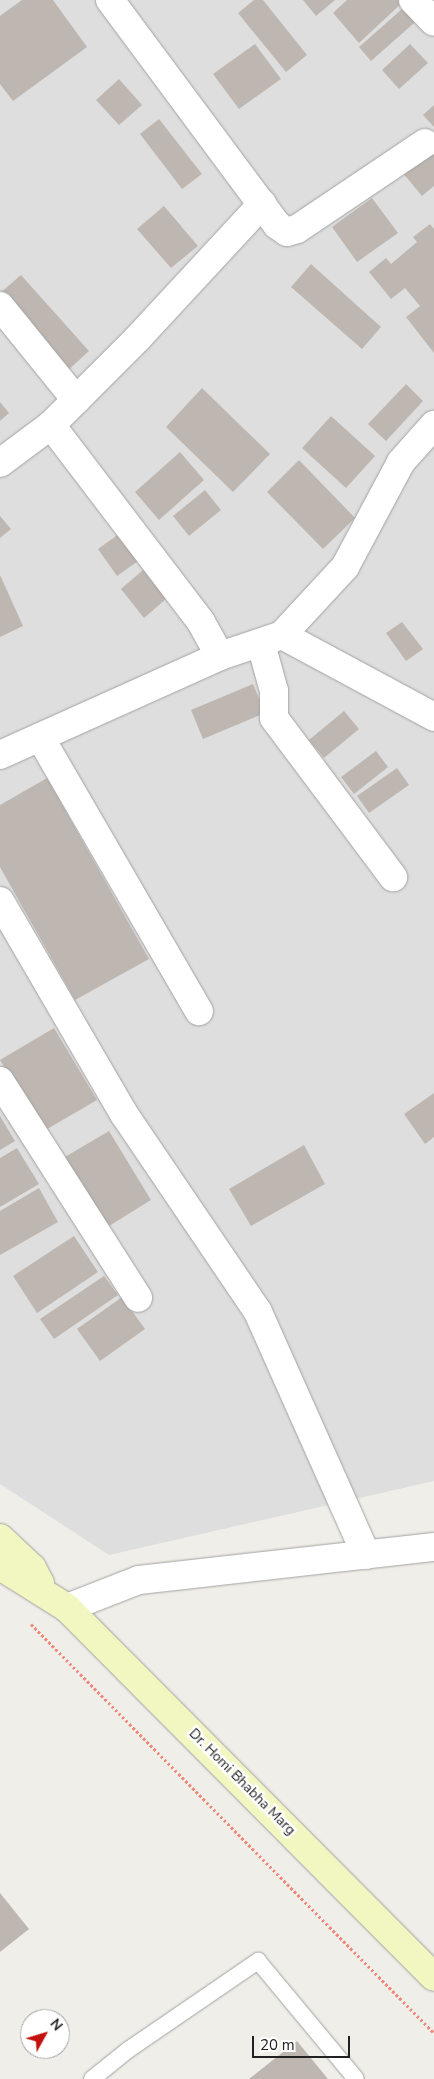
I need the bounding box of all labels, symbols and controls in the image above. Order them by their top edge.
street label: Dr. Homi Bhabha Marg [185,1725,299,1839]
north arrow [20,2009,70,2059]
text: N [46,2015,67,2035]
scale bar [254,2026,352,2058]
text: 20 m [260,2035,295,2055]

